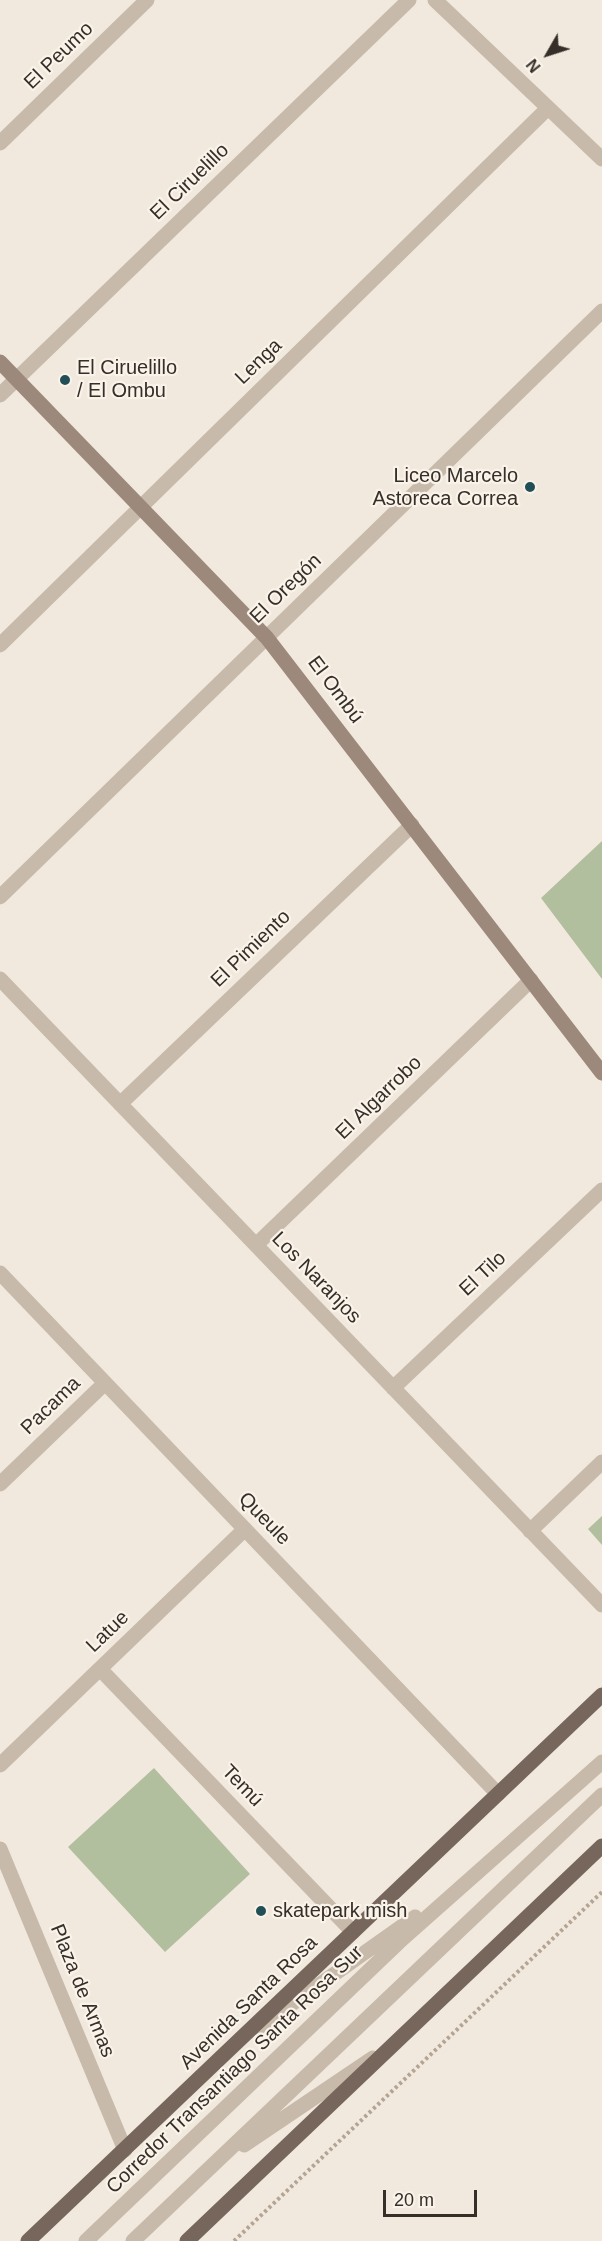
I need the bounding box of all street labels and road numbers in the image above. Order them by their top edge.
street label: El Peumo [19,17,99,95]
street label: El Ciruelillo [146,139,234,225]
street label: Lenga [231,334,287,390]
street label: El Oregón [245,549,327,629]
street label: El Ombú [302,652,368,728]
street label: El Pimiento [206,905,296,993]
street label: El Algarrobo [331,1051,427,1145]
street label: Los Naranjos [266,1227,366,1329]
street label: El Tilo [455,1247,511,1301]
street label: Pacama [16,1372,86,1440]
street label: Queule [233,1487,295,1551]
street label: Latue [82,1606,134,1658]
street label: Temú [216,1760,268,1812]
street label: Plaza de Armas [44,1921,120,2061]
street label: Avenida Santa Rosa [175,1931,323,2075]
street label: Corredor Transantiago Santa Rosa Sur [102,1941,368,2199]

